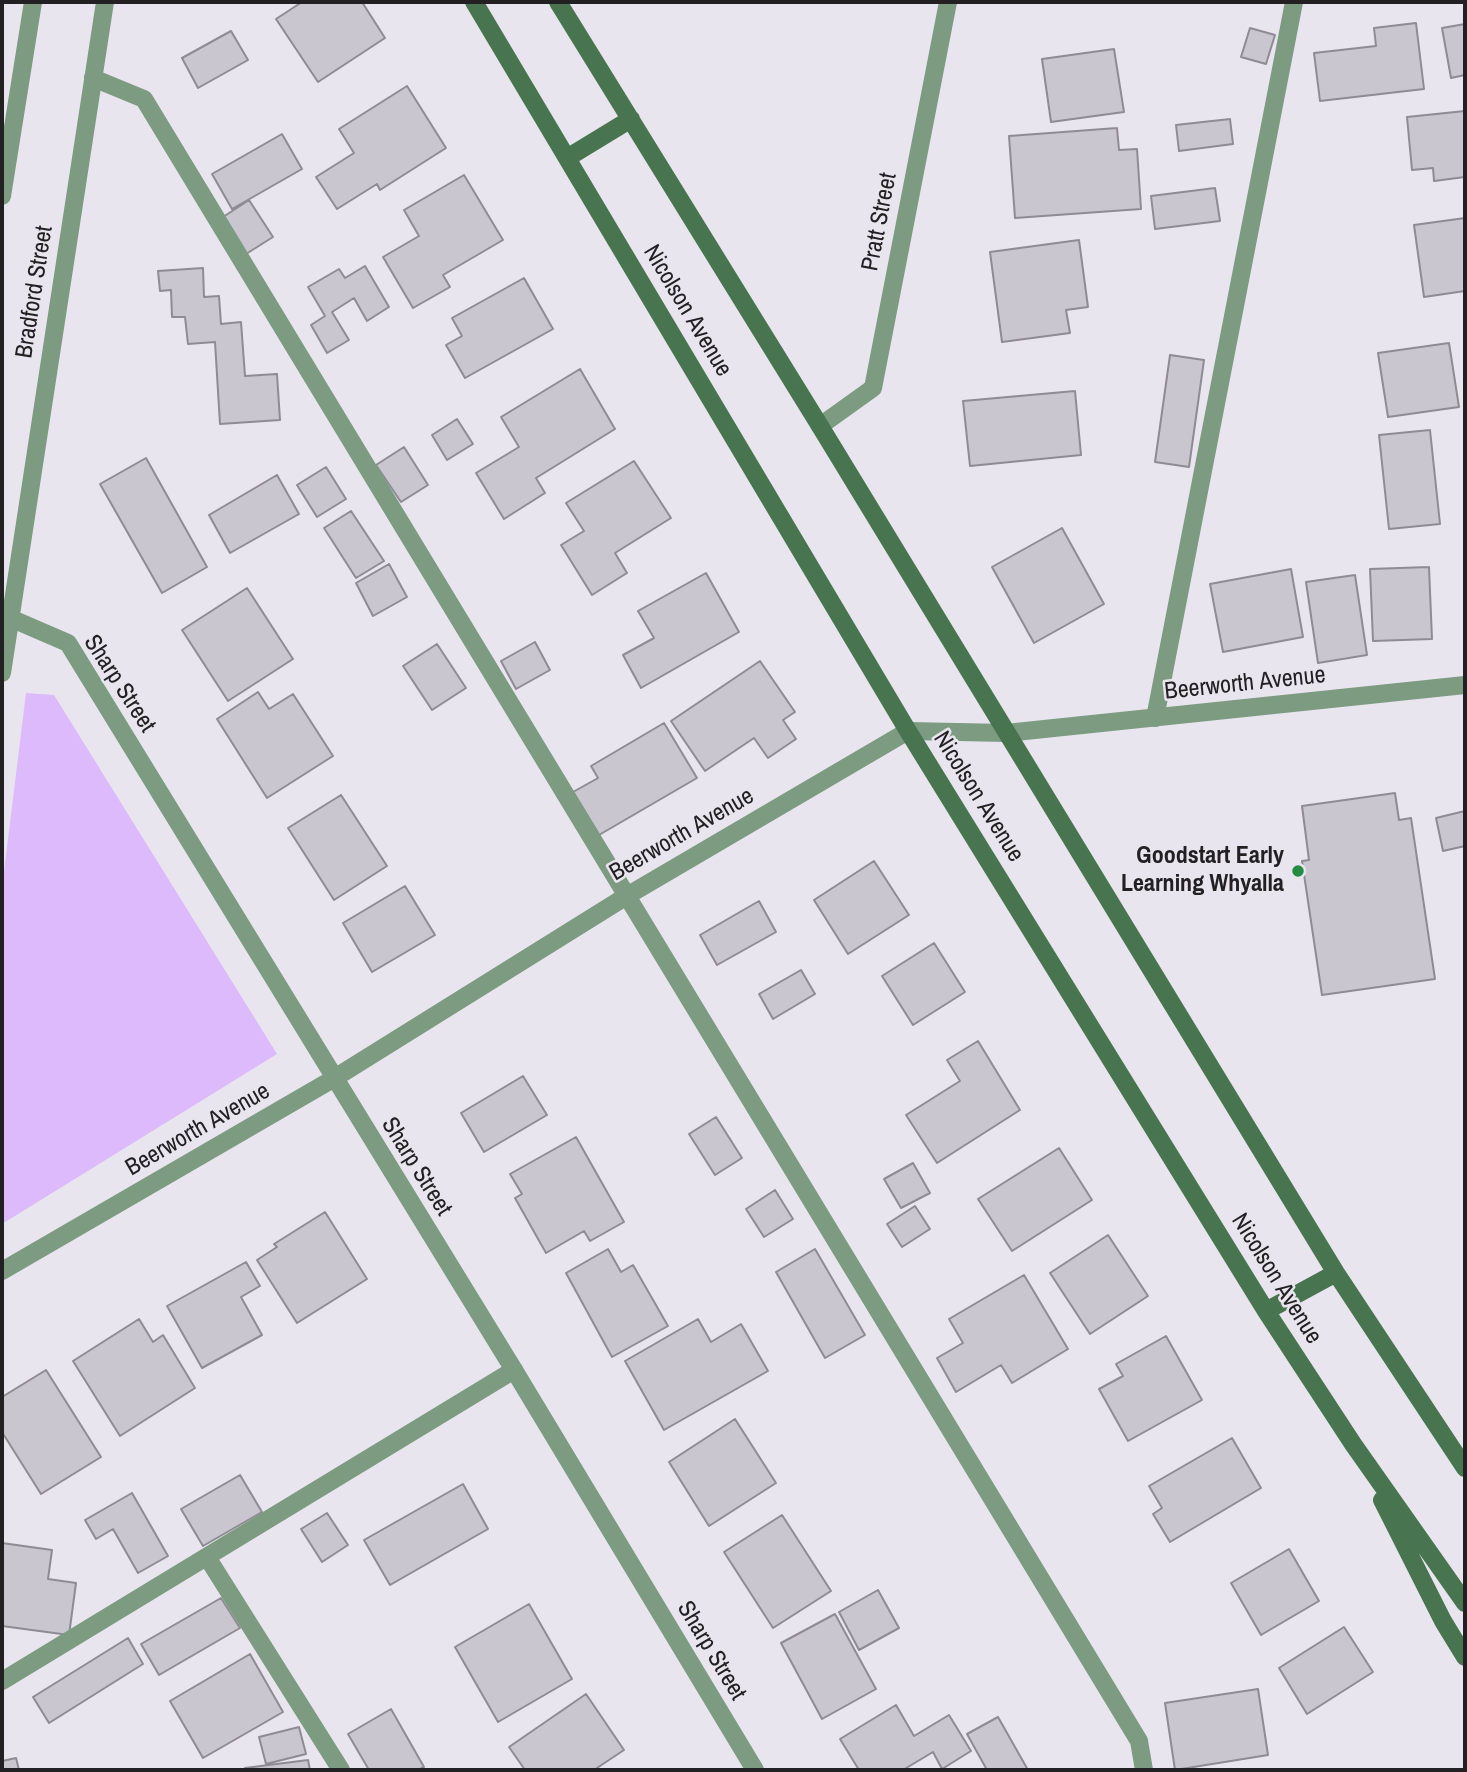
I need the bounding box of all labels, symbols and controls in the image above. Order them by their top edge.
street label: Pratt Street [856,170,904,274]
street label: Bradford Street [10,224,60,360]
street label: Nicolson Avenue [636,240,738,382]
street label: Sharp Street [77,630,161,738]
street label: Beerworth Avenue [1163,661,1327,707]
street label: Nicolson Avenue [926,726,1030,868]
street label: Beerworth Avenue [605,782,759,888]
place label: Goodstart Early Learning Whyalla [1121,843,1284,899]
marker: Goodstart Early Learning Whyalla [1290,863,1306,879]
street label: Beerworth Avenue [121,1077,275,1183]
street label: Sharp Street [375,1113,457,1221]
street label: Nicolson Avenue [1224,1208,1328,1350]
street label: Sharp Street [670,1596,752,1706]

